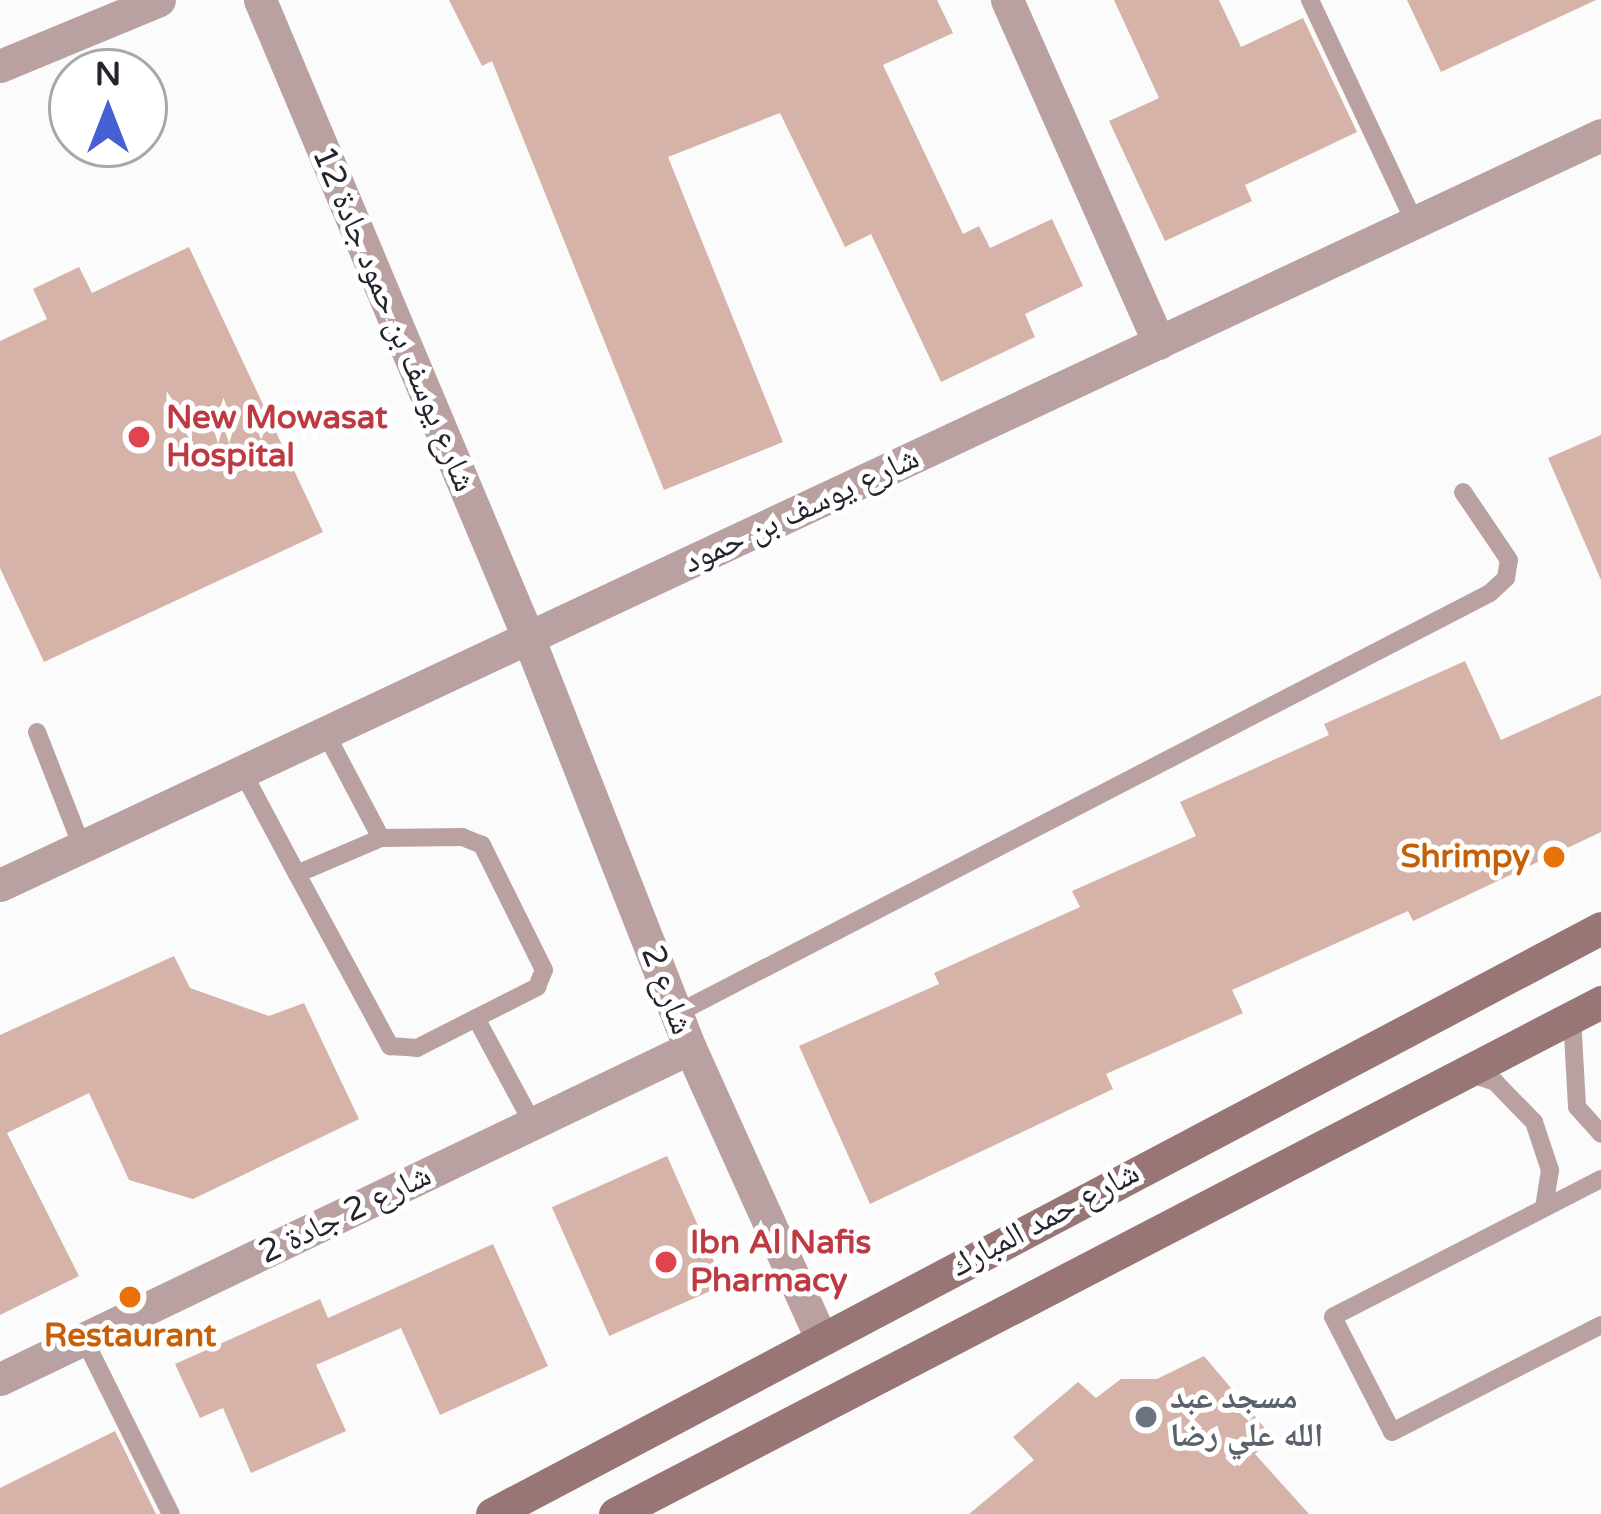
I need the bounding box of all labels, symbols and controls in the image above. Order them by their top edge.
north arrow [48,48,168,168]
text: N [95,55,121,94]
street label: شارع يوسف بن حمود جادة 12 [303,140,485,498]
place label: New Mowasat Hospital [166,398,388,476]
marker: New Mowasat Hospital [123,421,155,453]
street label: شارع يوسف بن حمود [677,438,925,582]
place label: Shrimpy [1400,837,1530,877]
marker: Shrimpy [1541,844,1567,870]
street label: شارع 2 [632,940,702,1040]
street label: شارع حمد المبارك [944,1153,1146,1285]
street label: شارع 2 جادة 2 [253,1155,437,1273]
place label: Ibn Al Nafis Pharmacy [690,1223,871,1301]
marker: Ibn Al Nafis Pharmacy [653,1249,679,1275]
marker: Restaurant [117,1284,143,1310]
place label: Restaurant [44,1316,216,1356]
place label: مسجد عبد الله علي رضا [1170,1378,1323,1456]
marker: مسجد عبد الله علي رضا [1133,1404,1159,1430]

